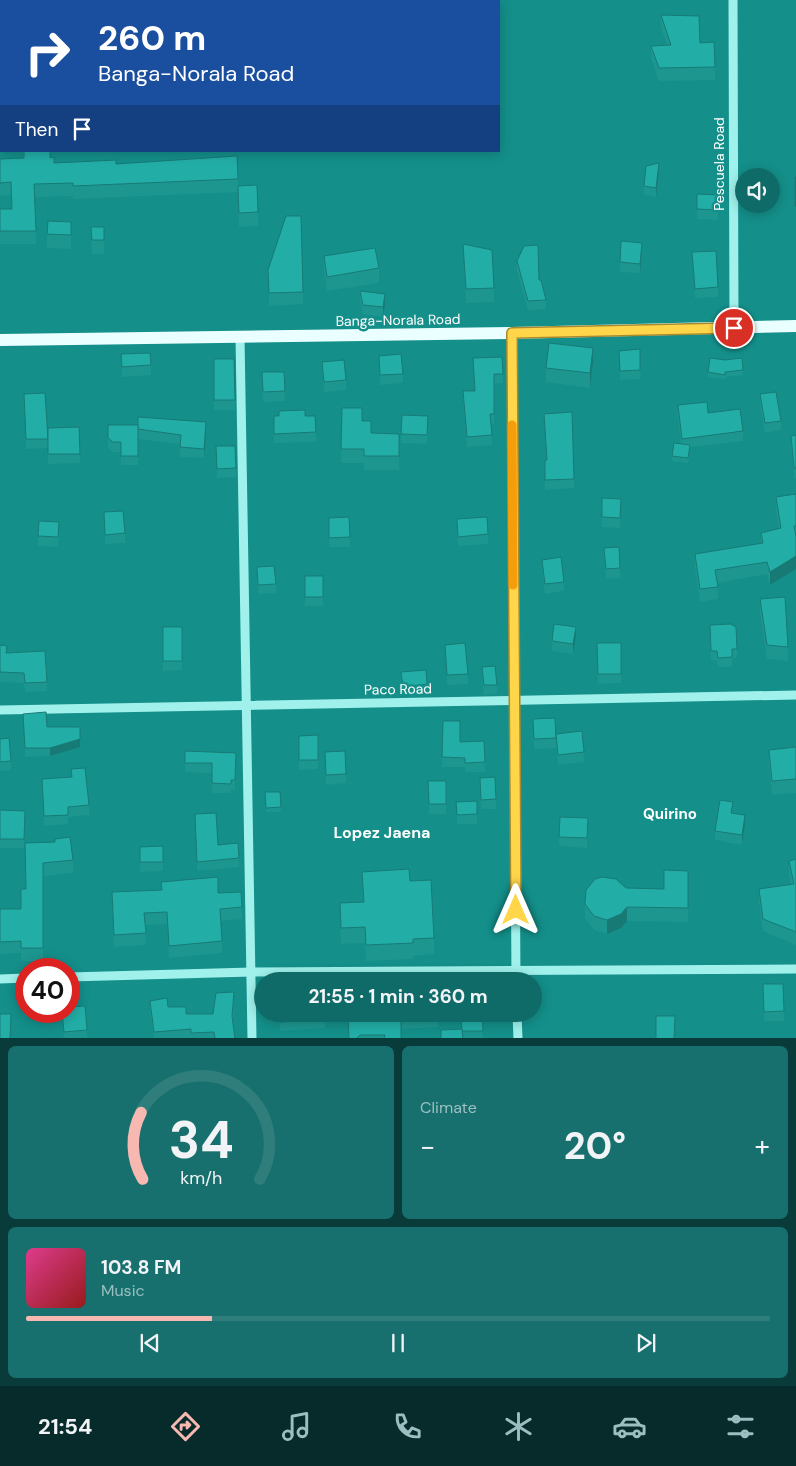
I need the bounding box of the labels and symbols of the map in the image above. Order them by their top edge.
street label: Pescuela Road [710,117,728,211]
pin [713,307,755,349]
street label: Banga-Norala Road [335,310,461,330]
street label: Paco Road [364,679,432,699]
district label: Quirino [643,804,697,824]
district label: Lopez Jaena [334,822,430,843]
position arrow [489,883,541,935]
speed limit sign: 40 [15,958,80,1023]

